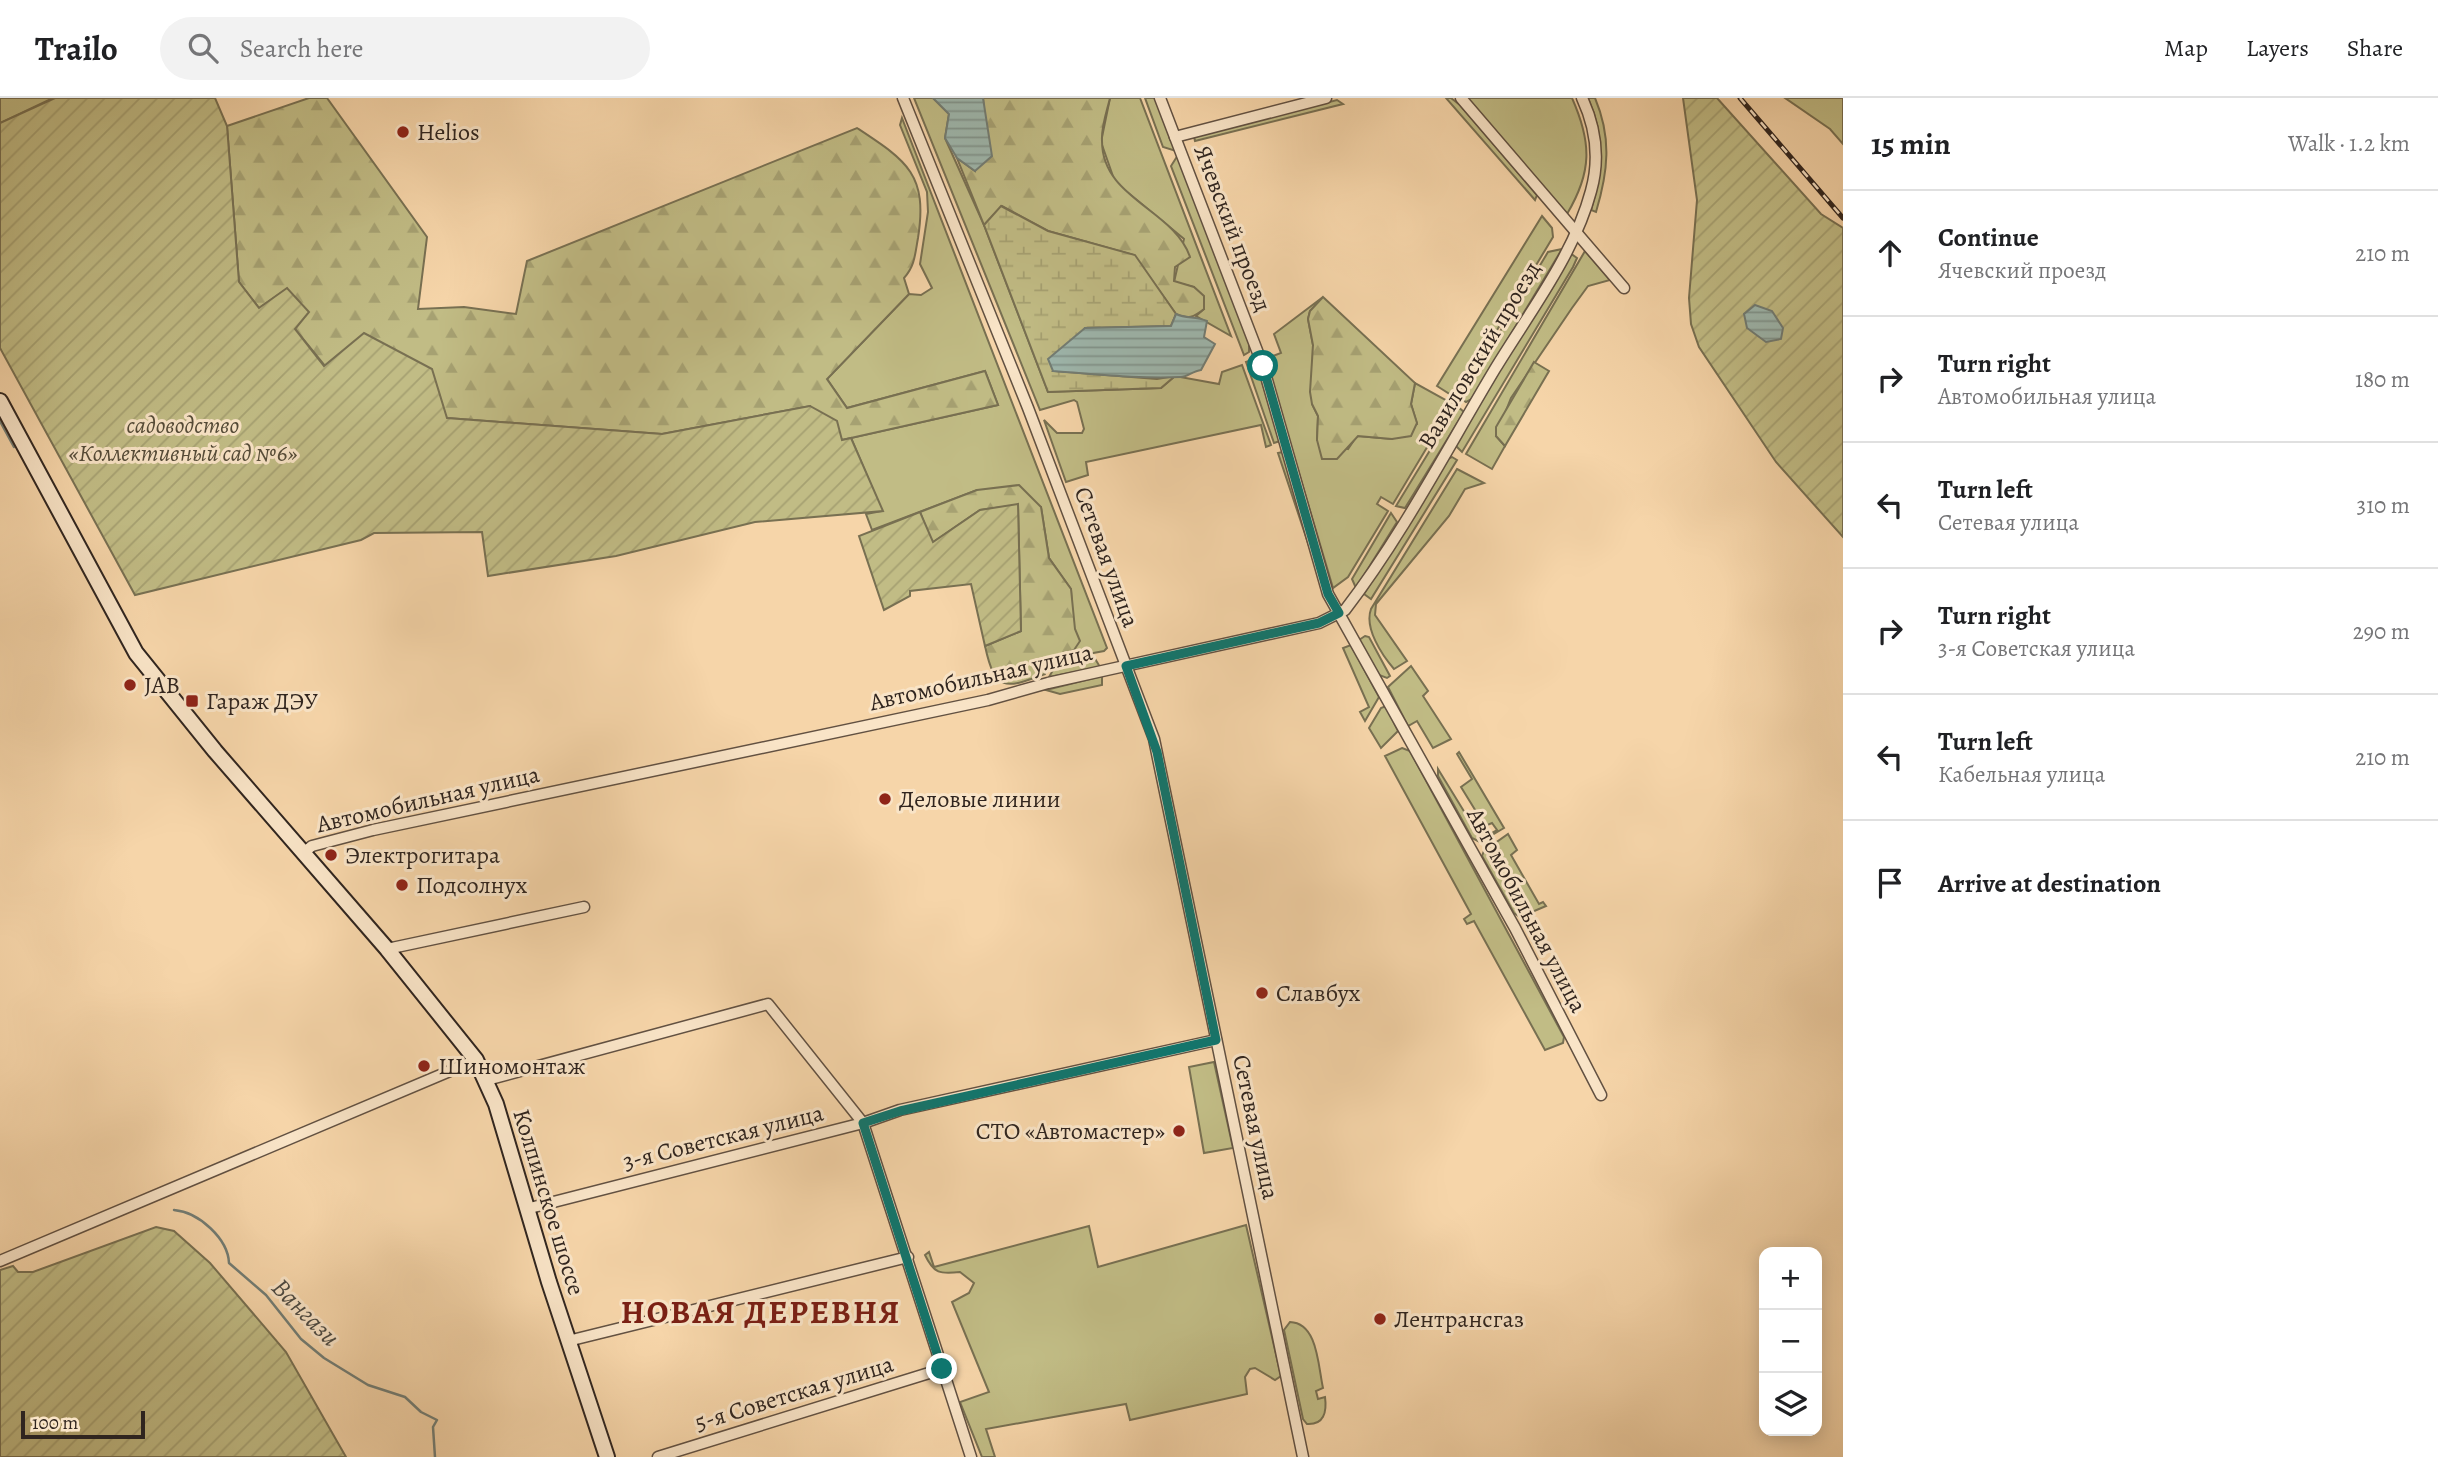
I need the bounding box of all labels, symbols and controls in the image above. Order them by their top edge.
search box [160,17,650,80]
text: Trailo [35,26,118,71]
icon: search [184,29,222,67]
text: Search here [240,31,364,66]
text: Map [2164,32,2208,64]
text: Layers [2246,32,2309,64]
text: Share [2347,32,2403,64]
place label: Helios [417,116,480,148]
marker: Helios [395,124,411,140]
text: 15 min [1871,124,1951,164]
text: Walk · 1.2 km [2288,128,2410,159]
street label: Ячевский проезд [1187,140,1279,316]
text: Continue [1938,220,2039,255]
icon: ahead [1871,234,1909,272]
text: 210 m [2355,238,2410,269]
street label: Вавиловский проезд [1410,255,1548,455]
text: Ячевский проезд [1938,255,2106,286]
text: Turn right [1938,346,2051,381]
route start [1247,350,1278,381]
icon: right [1871,360,1909,398]
text: 180 m [2355,364,2410,395]
text: Автомобильная улица [1938,381,2156,412]
park label: садоводство «Коллективный сад №6» [69,409,297,469]
text: Turn left [1938,472,2033,507]
street label: Сетевая улица [1067,482,1147,632]
icon: left [1871,486,1909,524]
text: 310 m [2357,490,2410,521]
text: Сетевая улица [1938,507,2079,538]
text: Turn right [1938,598,2051,633]
icon: right [1871,612,1909,650]
text: 290 m [2353,616,2410,647]
text: 3-я Советская улица [1938,633,2135,664]
street label: Автомобильная улица [866,636,1096,718]
place label: JAB [144,669,180,701]
marker: JAB [122,677,138,693]
place label: Гараж ДЭУ [206,685,318,717]
marker: Гараж ДЭУ [184,693,200,709]
text: Turn left [1938,724,2033,759]
icon: left [1871,738,1909,776]
text: 210 m [2355,742,2410,773]
street label: Автомобильная улица [313,758,543,840]
text: Кабельная улица [1938,759,2105,790]
place label: Деловые линии [899,783,1061,815]
marker: Деловые линии [877,791,893,807]
street label: Автомобильная улица [1459,801,1595,1018]
place label: Электрогитара [345,839,500,871]
marker: Электрогитара [323,847,339,863]
icon: arrive [1871,864,1909,902]
text: Arrive at destination [1938,866,2161,901]
place label: Подсолнух [416,869,527,901]
marker: Подсолнух [394,877,410,893]
place label: Славбух [1276,977,1361,1009]
marker: Славбух [1254,985,1270,1001]
place label: Шиномонтаж [438,1050,585,1082]
street label: Сетевая улица [1225,1052,1287,1202]
marker: Шиномонтаж [416,1058,432,1074]
street label: 3-я Советская улица [619,1097,827,1177]
street label: Колпинское шоссе [505,1105,593,1299]
place label: СТО «Автомастер» [976,1115,1165,1147]
marker: СТО «Автомастер» [1171,1123,1187,1139]
map controls [1759,1247,1822,1436]
button: + [1759,1247,1822,1310]
water label: Вангази [264,1270,348,1354]
district label: НОВАЯ ДЕРЕВНЯ [621,1290,901,1334]
place label: Лентрансгаз [1394,1303,1524,1335]
button: − [1759,1310,1822,1373]
marker: Лентрансгаз [1372,1311,1388,1327]
street label: 5-я Советская улица [691,1348,897,1438]
route end [926,1353,957,1384]
button: layers [1759,1373,1822,1436]
scale bar [21,1408,145,1440]
text: 100 m [32,1410,78,1436]

